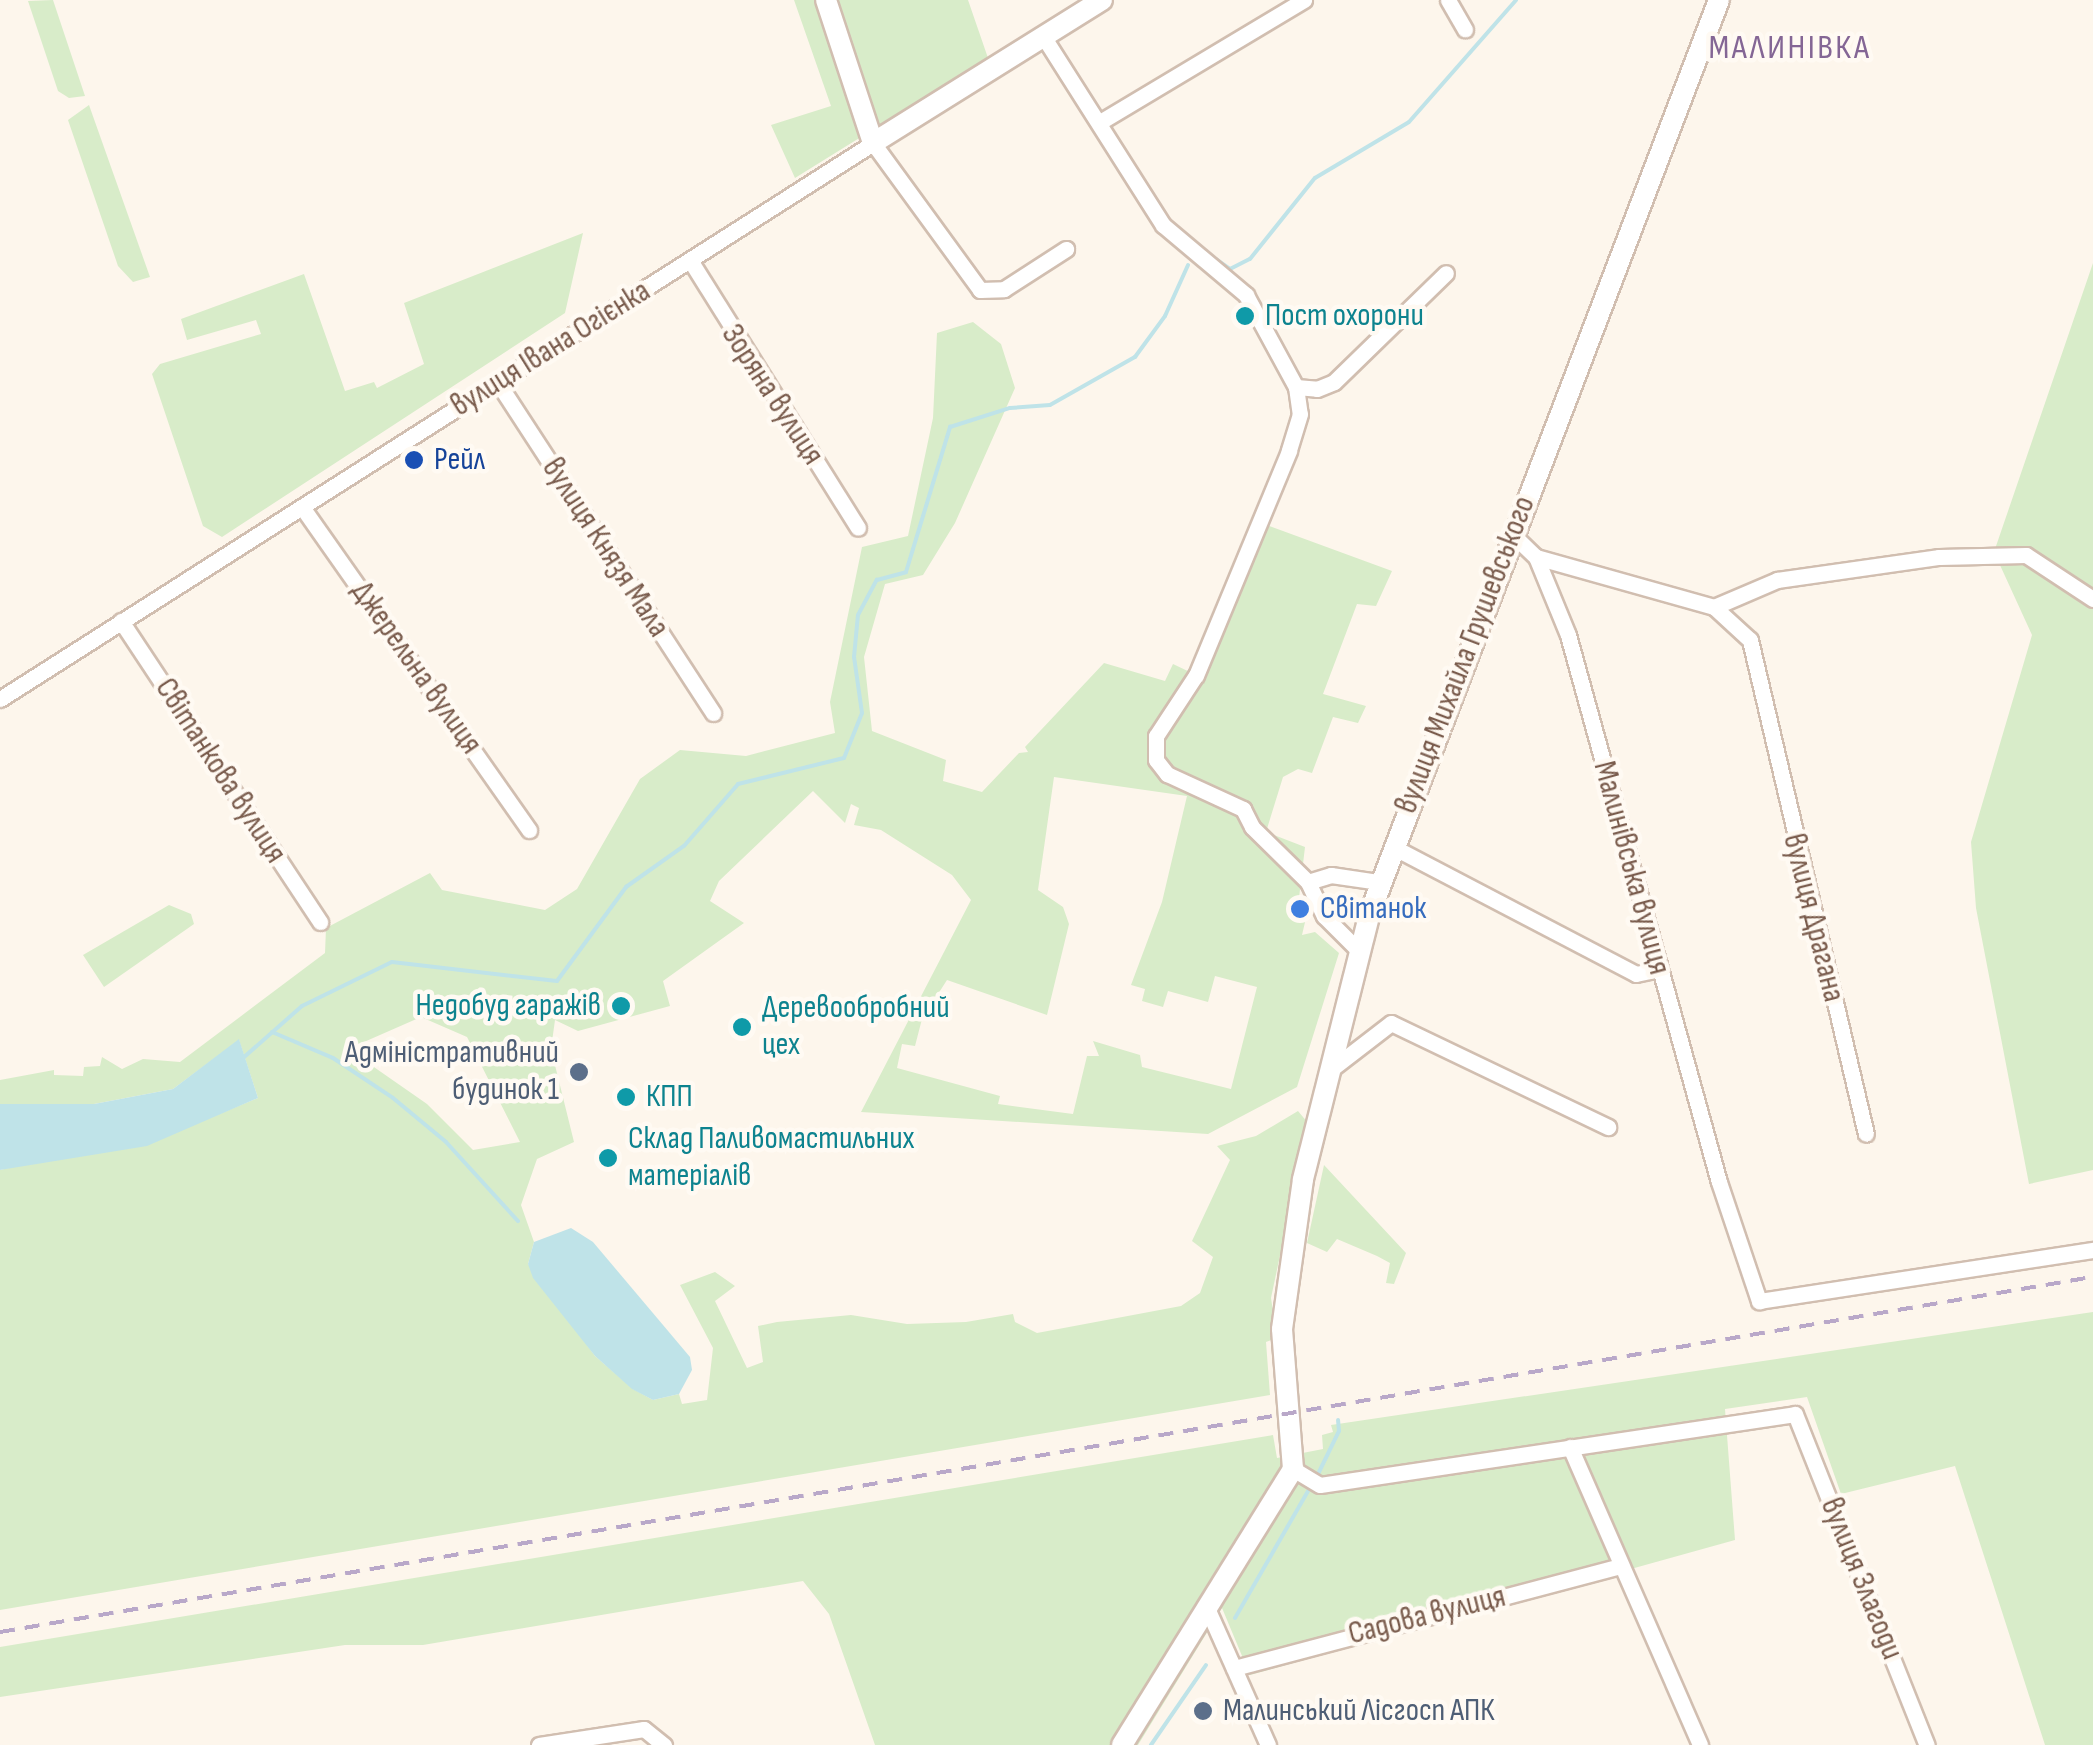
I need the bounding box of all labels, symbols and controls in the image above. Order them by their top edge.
district label: МАЛИНІВКА [1709,27,1871,69]
street label: вулиця Івана Огієнка [444,272,658,426]
place label: Пост охорони [1265,297,1424,335]
marker: Пост охорони [1234,305,1256,327]
street label: Зоряна вулиця [712,317,832,473]
place label: Рейл [434,441,485,479]
marker: Рейл [403,449,425,471]
street label: вулиця Князя Мала [533,451,677,645]
street label: вулиця Михайла Грушевського [1388,491,1544,819]
street label: Джерельна вулиця [342,574,490,762]
street label: Світанкова вулиця [146,671,294,871]
street label: Малинівська вулиця [1584,757,1678,979]
street label: вулиця Драгана [1774,830,1852,1006]
place label: Світанок [1320,890,1426,928]
marker: Світанок [1289,898,1311,920]
place label: Недобуд гаражів [416,987,601,1025]
place label: Деревообробний цех [762,990,950,1065]
marker: Недобуд гаражів [610,995,632,1017]
marker: Деревообробний цех [731,1016,753,1038]
place label: Адміністративний будинок 1 [345,1035,559,1110]
marker: Адміністративний будинок 1 [568,1061,590,1083]
place label: КПП [646,1078,693,1116]
marker: КПП [615,1086,637,1108]
place label: Склад Паливомастильних матеріалів [628,1121,915,1196]
marker: Склад Паливомастильних матеріалів [597,1147,619,1169]
street label: вулиця Злагоди [1811,1493,1911,1665]
street label: Садова вулиця [1344,1578,1510,1654]
place label: Малинський Лісгосп АПК [1223,1692,1495,1730]
marker: Малинський Лісгосп АПК [1192,1700,1214,1722]

